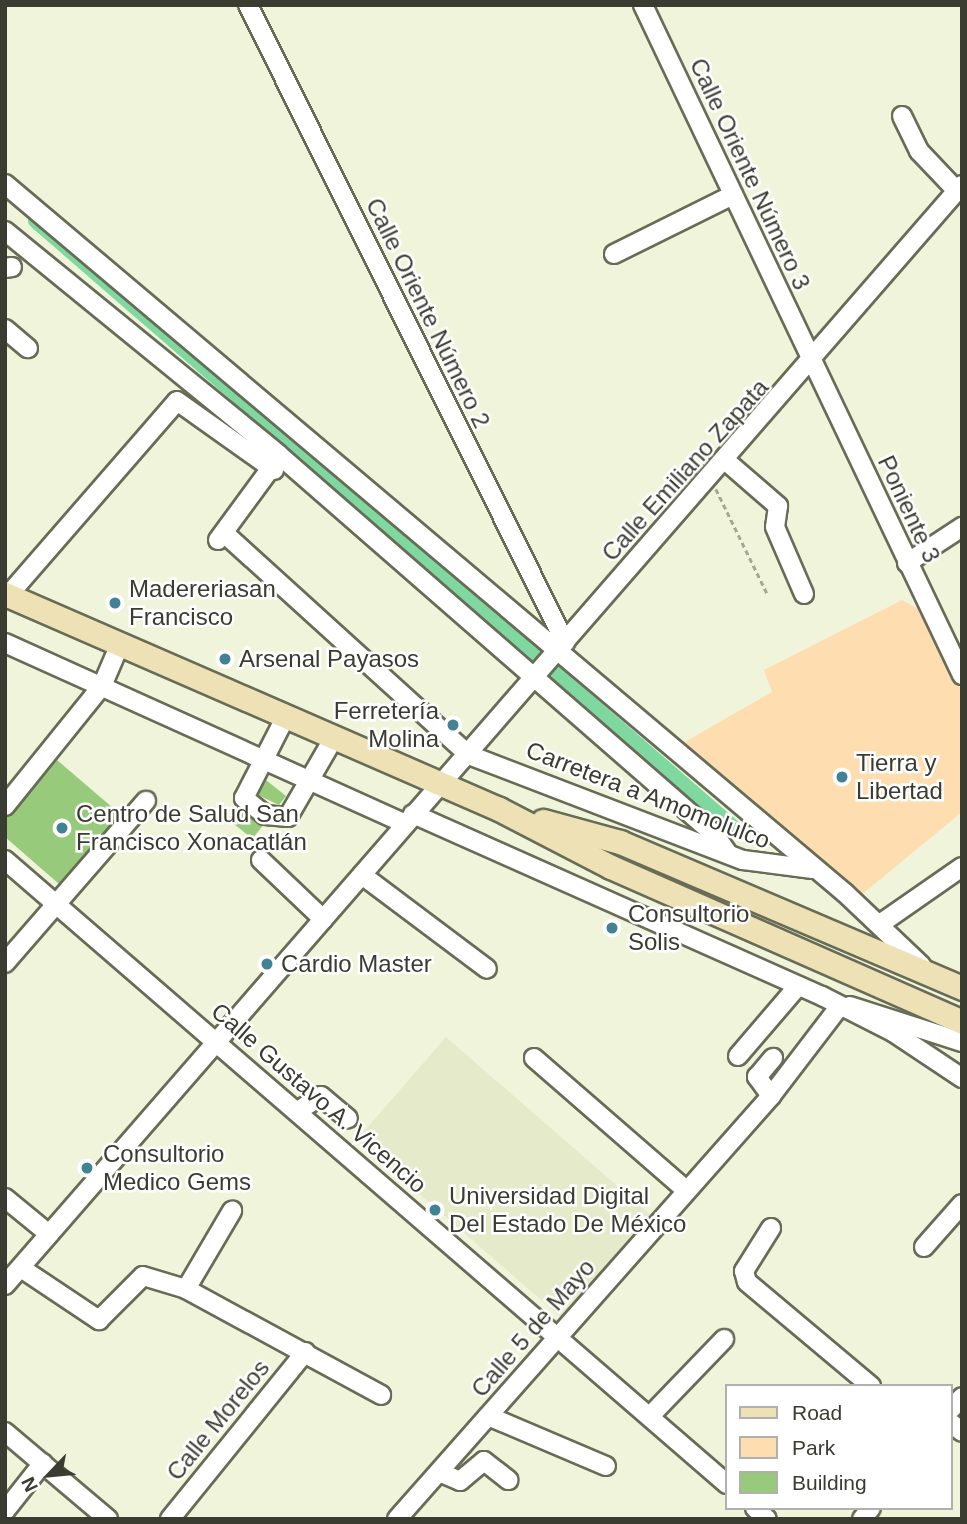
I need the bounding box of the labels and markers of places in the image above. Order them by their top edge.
place label: Madereriasan Francisco [129,575,276,631]
marker: Madereriasan Francisco [107,595,123,611]
place label: Arsenal Payasos [239,645,419,673]
marker: Arsenal Payasos [217,651,233,667]
place label: Ferretería Molina [334,697,439,753]
marker: Ferretería Molina [445,717,461,733]
place label: Tierra y Libertad [856,749,943,805]
marker: Tierra y Libertad [834,769,850,785]
place label: Centro de Salud San Francisco Xonacatlán [76,800,307,856]
marker: Centro de Salud San Francisco Xonacatlán [54,820,70,836]
place label: Consultorio Solis [628,900,749,956]
marker: Consultorio Solis [602,918,622,938]
place label: Cardio Master [281,950,432,978]
marker: Cardio Master [259,956,275,972]
place label: Consultorio Medico Gems [103,1140,251,1196]
marker: Consultorio Medico Gems [77,1158,97,1178]
place label: Universidad Digital Del Estado De México [449,1182,686,1238]
marker: Universidad Digital Del Estado De México [427,1202,443,1218]

